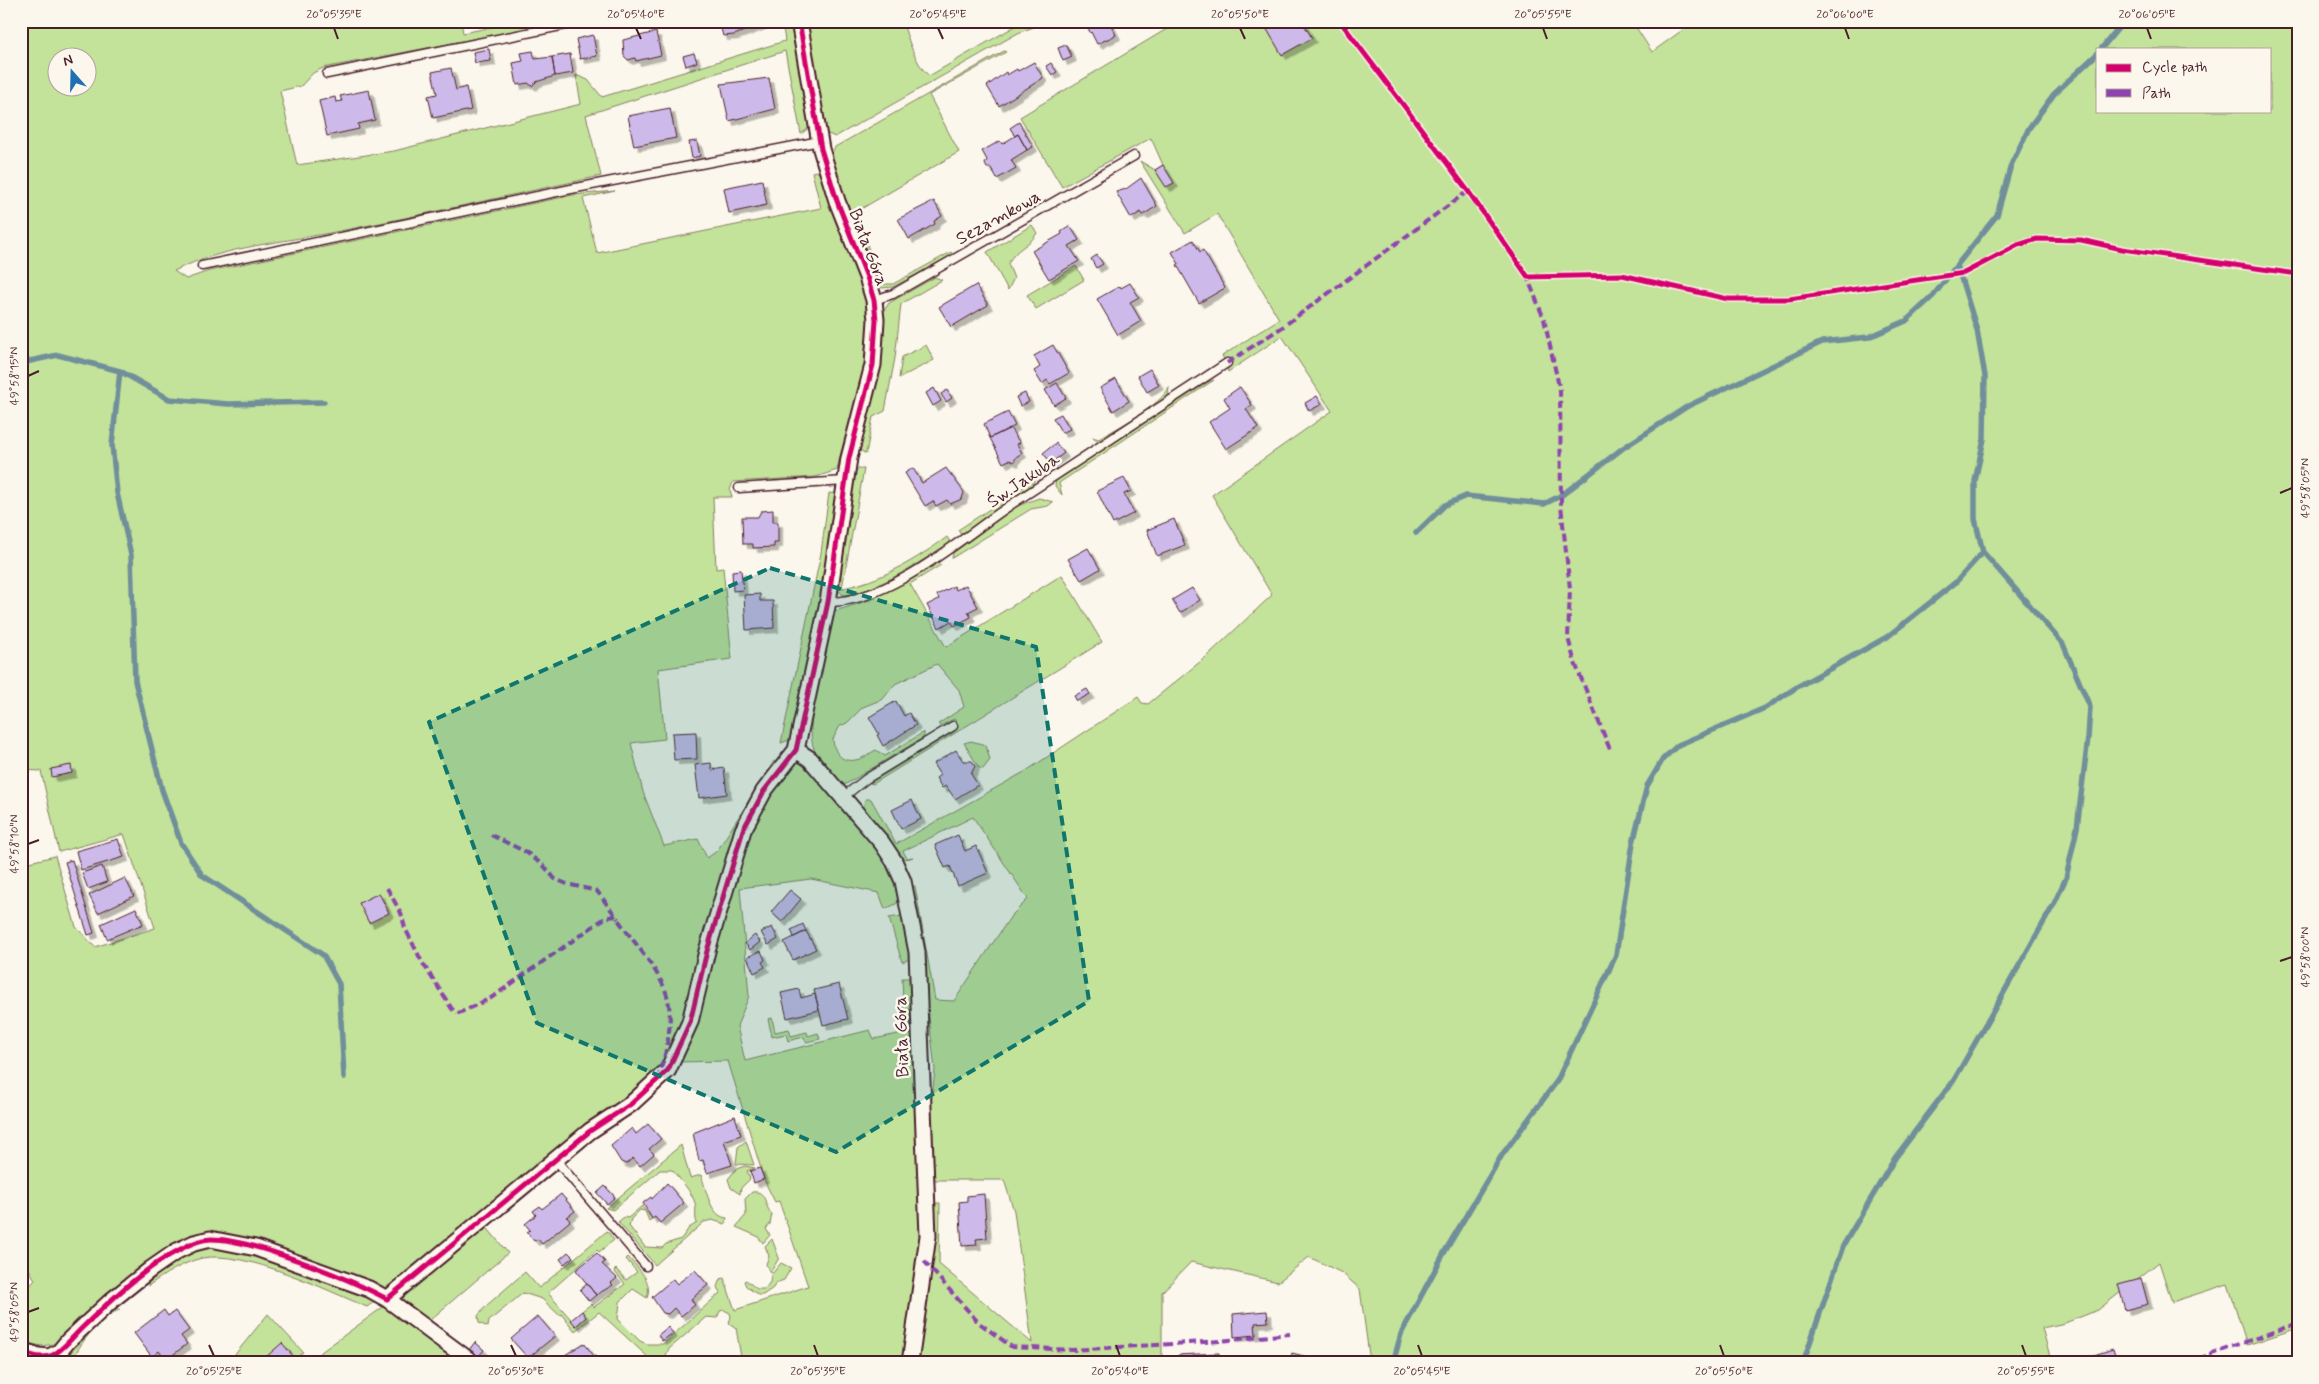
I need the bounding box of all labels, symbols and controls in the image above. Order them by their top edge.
text: 20°05'35"E [306,7,362,23]
text: 20°05'40"E [607,7,665,23]
text: 20°05'45"E [909,7,967,23]
text: 20°05'50"E [1211,7,1269,23]
text: 20°05'55"E [1514,7,1572,23]
text: 20°06'00"E [1816,7,1874,23]
text: 20°06'05"E [2118,7,2176,23]
north arrow [48,48,98,98]
legend [2096,48,2272,112]
text: N [60,51,75,71]
text: Cycle path [2142,58,2207,78]
text: Path [2142,84,2171,104]
street label: Sezamkowa [952,185,1045,251]
street label: Biała Góra [842,205,894,289]
text: 49°58'15"N [7,347,23,405]
street label: Św.Jakuba [982,448,1065,514]
text: 49°58'05"N [2298,458,2314,518]
text: 49°58'10"N [7,814,23,874]
text: 49°58'00"N [2298,927,2314,987]
street label: Biała Góra [889,996,915,1078]
text: 49°58'05"N [7,1282,23,1342]
text: 20°05'25"E [186,1364,242,1380]
text: 20°05'30"E [488,1364,544,1380]
text: 20°05'35"E [790,1364,846,1380]
text: 20°05'40"E [1091,1364,1149,1380]
text: 20°05'45"E [1393,1364,1451,1380]
text: 20°05'50"E [1695,1364,1753,1380]
text: 20°05'55"E [1997,1364,2055,1380]

